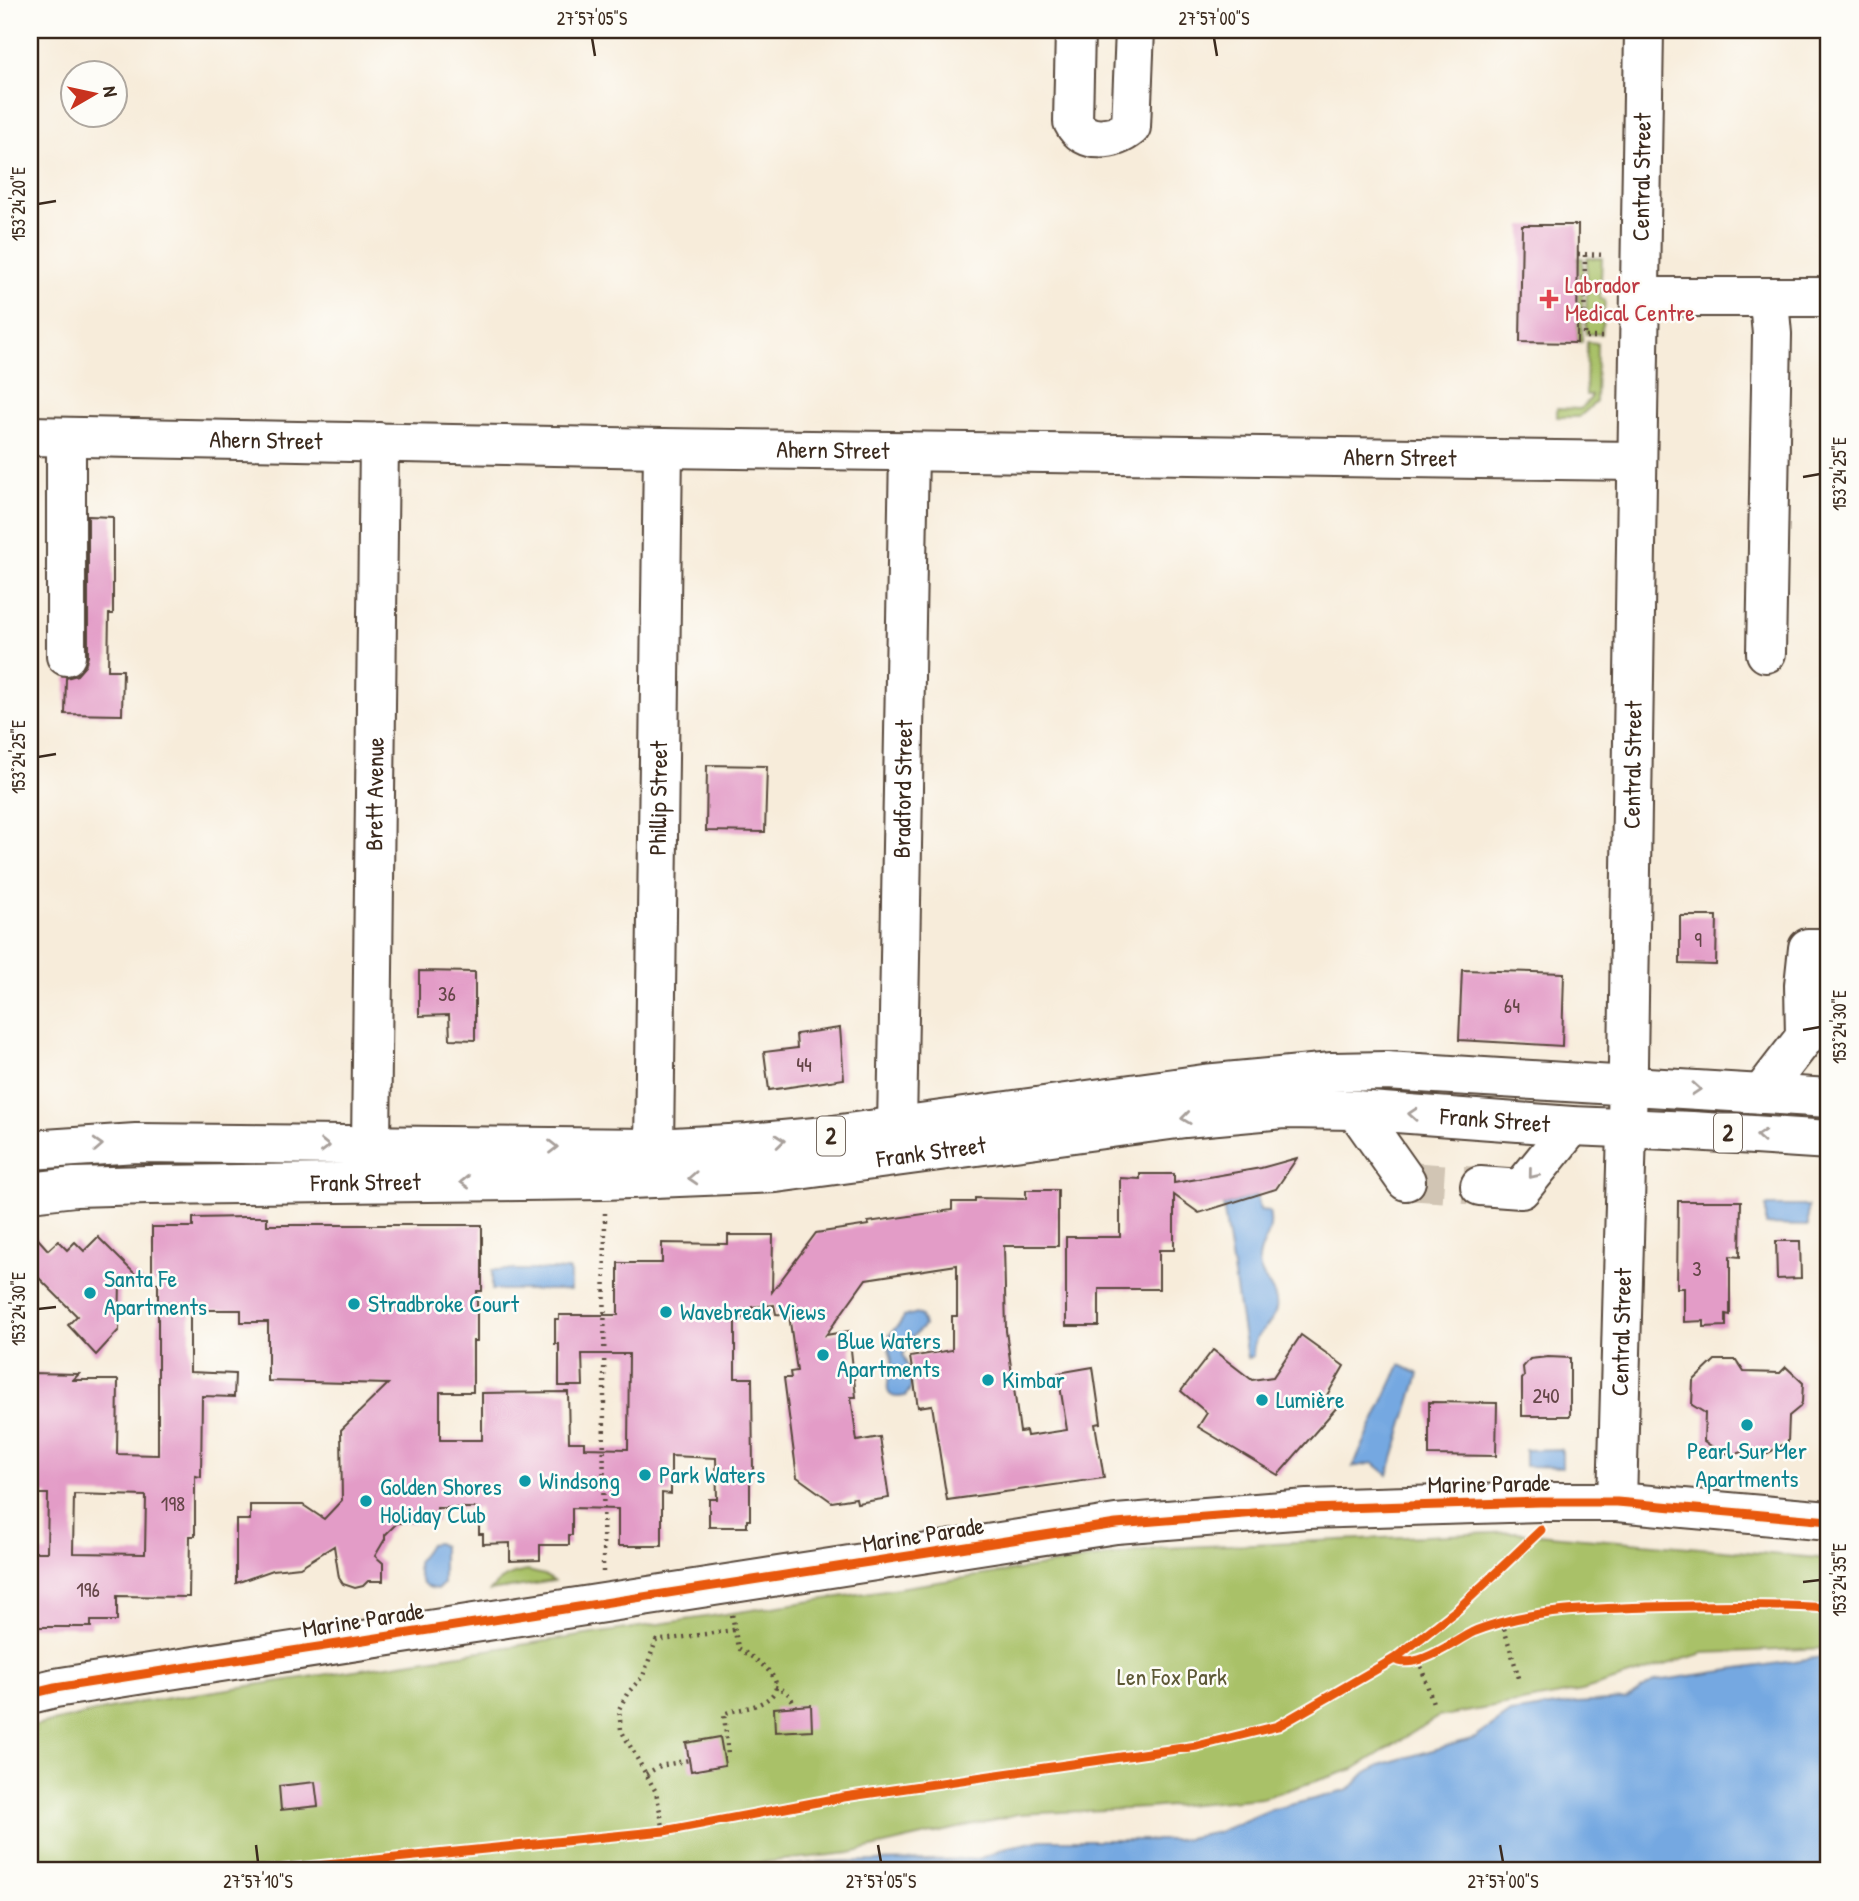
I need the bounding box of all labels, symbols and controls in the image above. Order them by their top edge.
text: 27°57'05"S [557,6,627,31]
text: 27°57'00"S [1179,6,1249,31]
north arrow [60,60,130,130]
text: N [97,84,124,98]
street label: Central Street [1624,112,1658,242]
text: 153°24'20"E [6,167,31,241]
place label: Labrador Medical Centre [1565,268,1695,328]
marker: Labrador Medical Centre [1539,289,1559,309]
street label: Ahern Street [209,422,323,457]
street label: Ahern Street [776,433,890,466]
text: 153°24'25"E [1827,437,1852,511]
street label: Ahern Street [1343,440,1457,474]
street label: Central Street [1615,700,1649,829]
street label: Bradford Street [885,719,919,859]
text: 153°24'25"E [6,720,31,794]
street label: Brett Avenue [357,736,391,851]
street label: Phillip Street [641,740,674,855]
house number: 9 [1694,925,1702,954]
house number: 36 [438,979,456,1008]
text: 153°24'30"E [1827,990,1852,1064]
house number: 64 [1504,991,1520,1020]
house number: 44 [796,1050,812,1079]
one-way arrow [1691,1082,1702,1097]
street label: Frank Street [1438,1099,1552,1139]
one-way arrow [1407,1107,1418,1122]
one-way arrow [1180,1111,1192,1126]
road number: 2 [1714,1114,1742,1152]
road number: 2 [817,1116,845,1156]
street label: Frank Street [873,1128,988,1174]
one-way arrow [1755,1128,1766,1143]
one-way arrow [774,1133,786,1148]
one-way arrow [93,1137,104,1152]
one-way arrow [321,1138,331,1154]
one-way arrow [548,1139,559,1155]
street label: Frank Street [310,1165,422,1198]
one-way arrow [1529,1166,1542,1178]
one-way arrow [687,1170,698,1185]
one-way arrow [459,1175,470,1190]
house number: 3 [1692,1254,1702,1283]
place label: Santa Fe Apartments [104,1262,207,1322]
street label: Central Street [1603,1267,1638,1397]
text: 153°24'30"E [6,1272,31,1346]
marker: Santa Fe Apartments [82,1285,98,1301]
place label: Stradbroke Court [368,1287,520,1319]
place label: Wavebreak Views [680,1295,826,1327]
marker: Stradbroke Court [346,1296,362,1312]
marker: Wavebreak Views [658,1304,674,1320]
place label: Blue Waters Apartments [837,1324,941,1384]
marker: Blue Waters Apartments [815,1347,831,1363]
place label: Kimbar [1002,1363,1065,1395]
marker: Kimbar [980,1372,996,1388]
house number: 240 [1532,1381,1560,1410]
place label: Lumière [1276,1383,1345,1415]
marker: Lumière [1254,1392,1270,1408]
marker: Pearl Sur Mer Apartments [1739,1417,1755,1433]
place label: Pearl Sur Mer Apartments [1687,1434,1807,1494]
place label: Park Waters [659,1458,765,1490]
place label: Windsong [539,1464,620,1496]
street label: Marine Parade [1427,1466,1551,1500]
marker: Park Waters [637,1467,653,1483]
place label: Golden Shores Holiday Club [380,1470,502,1530]
marker: Windsong [517,1473,533,1489]
house number: 198 [161,1489,185,1518]
marker: Golden Shores Holiday Club [358,1493,374,1509]
street label: Marine Parade [860,1509,986,1559]
text: 153°24'35"E [1827,1543,1852,1617]
house number: 196 [76,1575,100,1604]
street label: Marine Parade [300,1594,426,1644]
park label: Len Fox Park [1117,1660,1227,1692]
text: 27°57'10"S [223,1869,293,1894]
text: 27°57'05"S [846,1869,916,1894]
text: 27°57'00"S [1468,1869,1538,1894]

